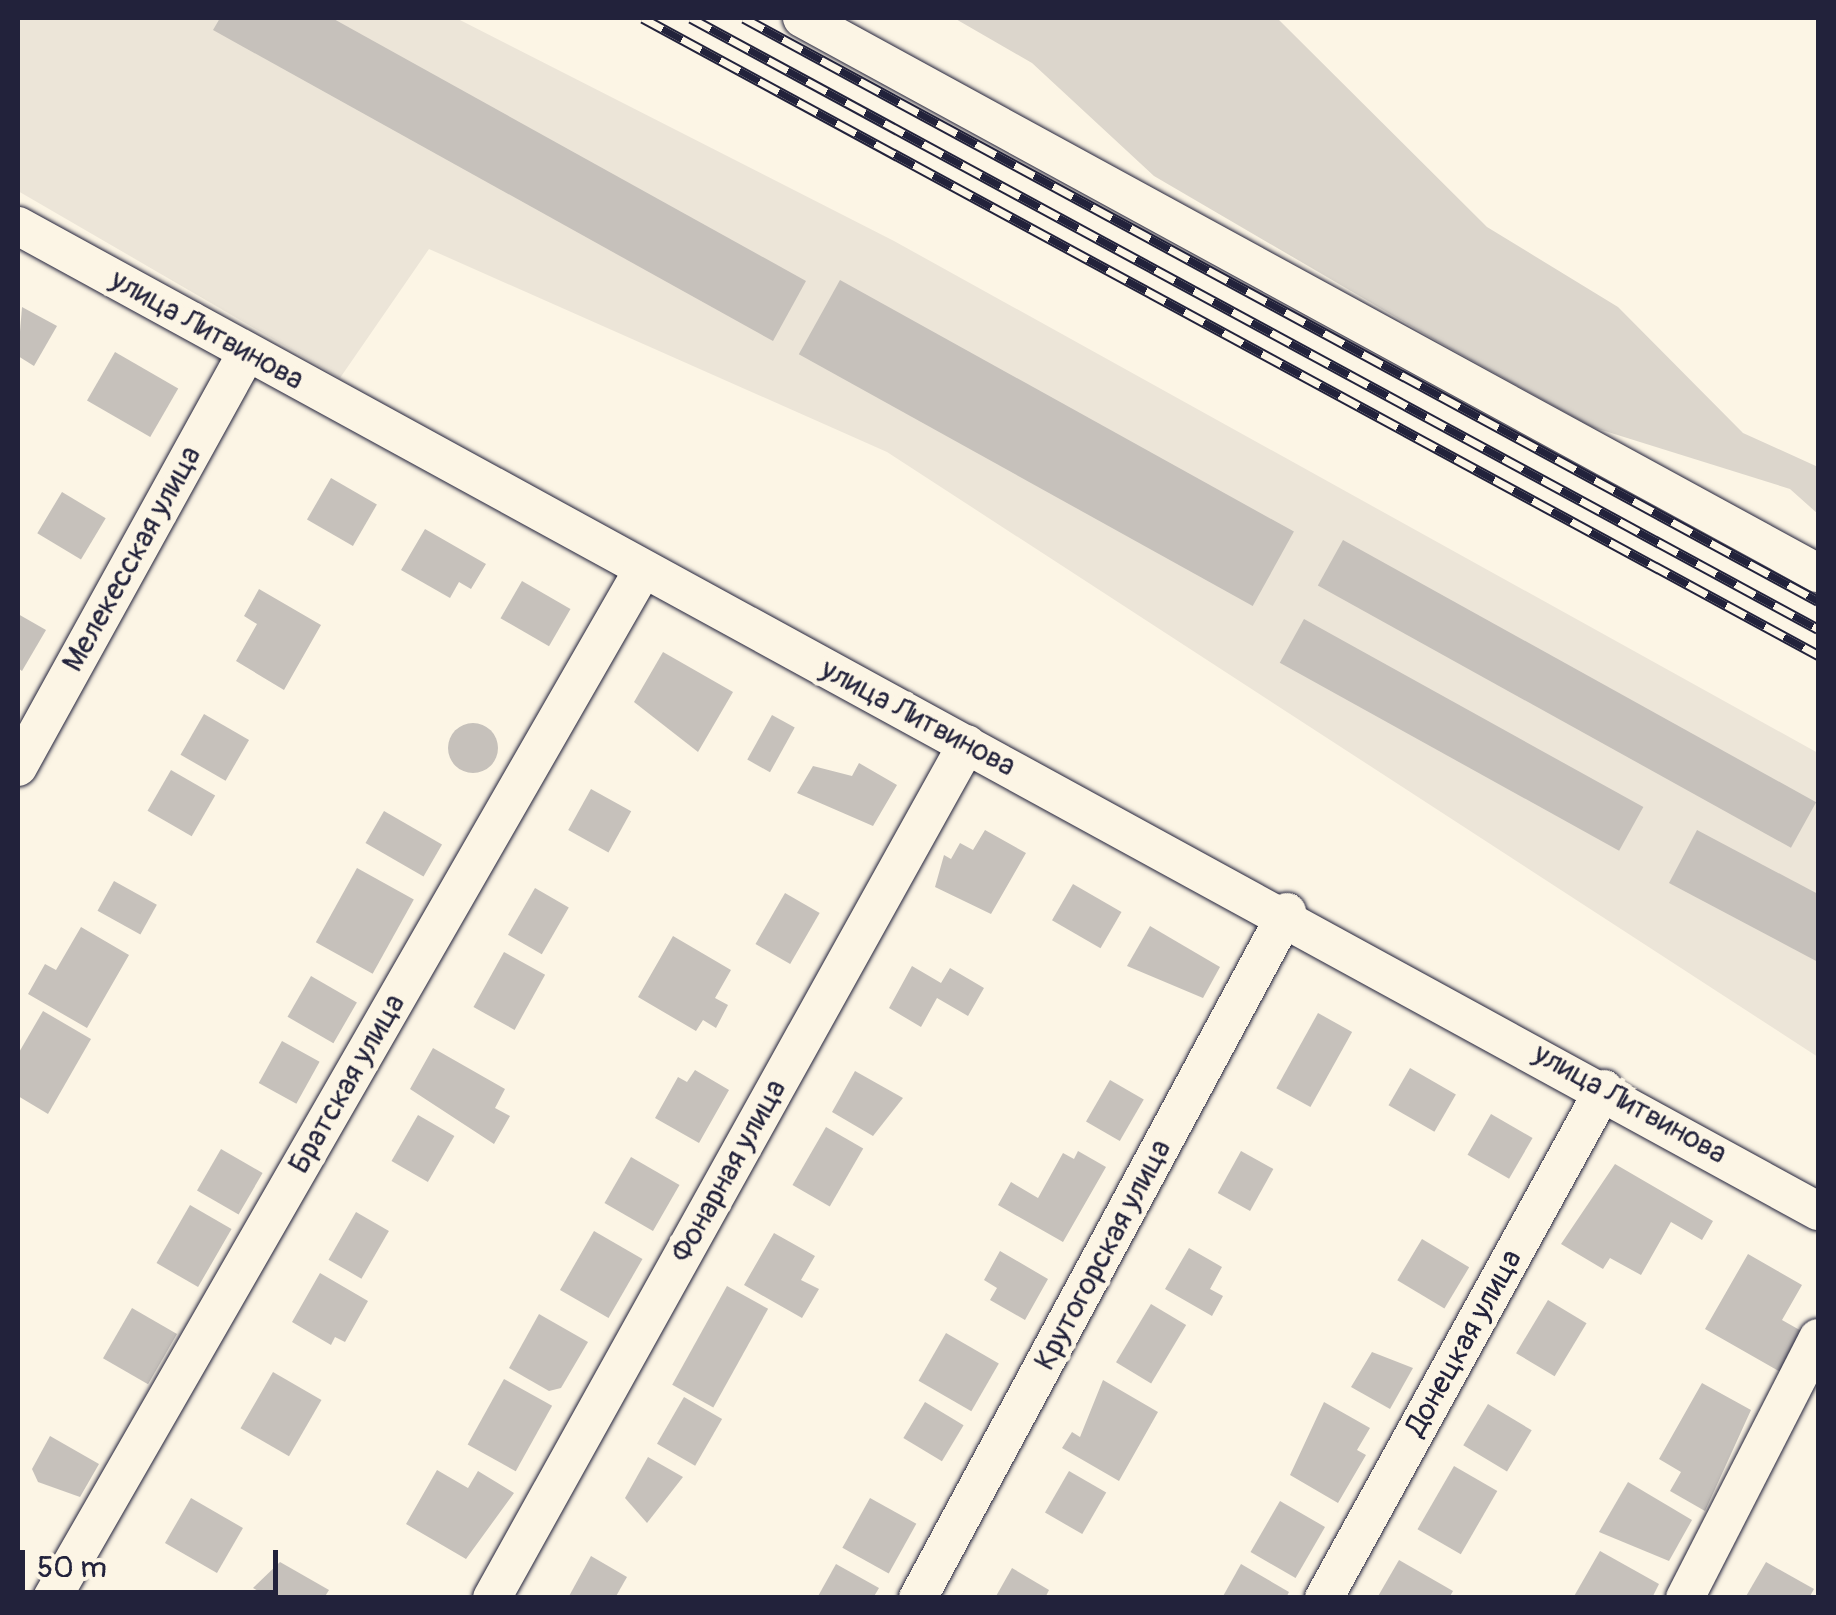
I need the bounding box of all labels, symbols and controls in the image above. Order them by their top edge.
street label: улица Литвинова [104,262,310,398]
street label: Мелекесская улица [55,440,209,678]
street label: улица Литвинова [814,652,1022,784]
street label: Братская улица [281,988,413,1180]
street label: улица Литвинова [1527,1036,1733,1172]
street label: Фонарная улица [664,1073,794,1269]
street label: Крутогорская улица [1027,1134,1179,1376]
street label: Донецкая улица [1398,1244,1530,1442]
scale bar [25,1530,282,1592]
text: 50 m [37,1549,107,1586]

